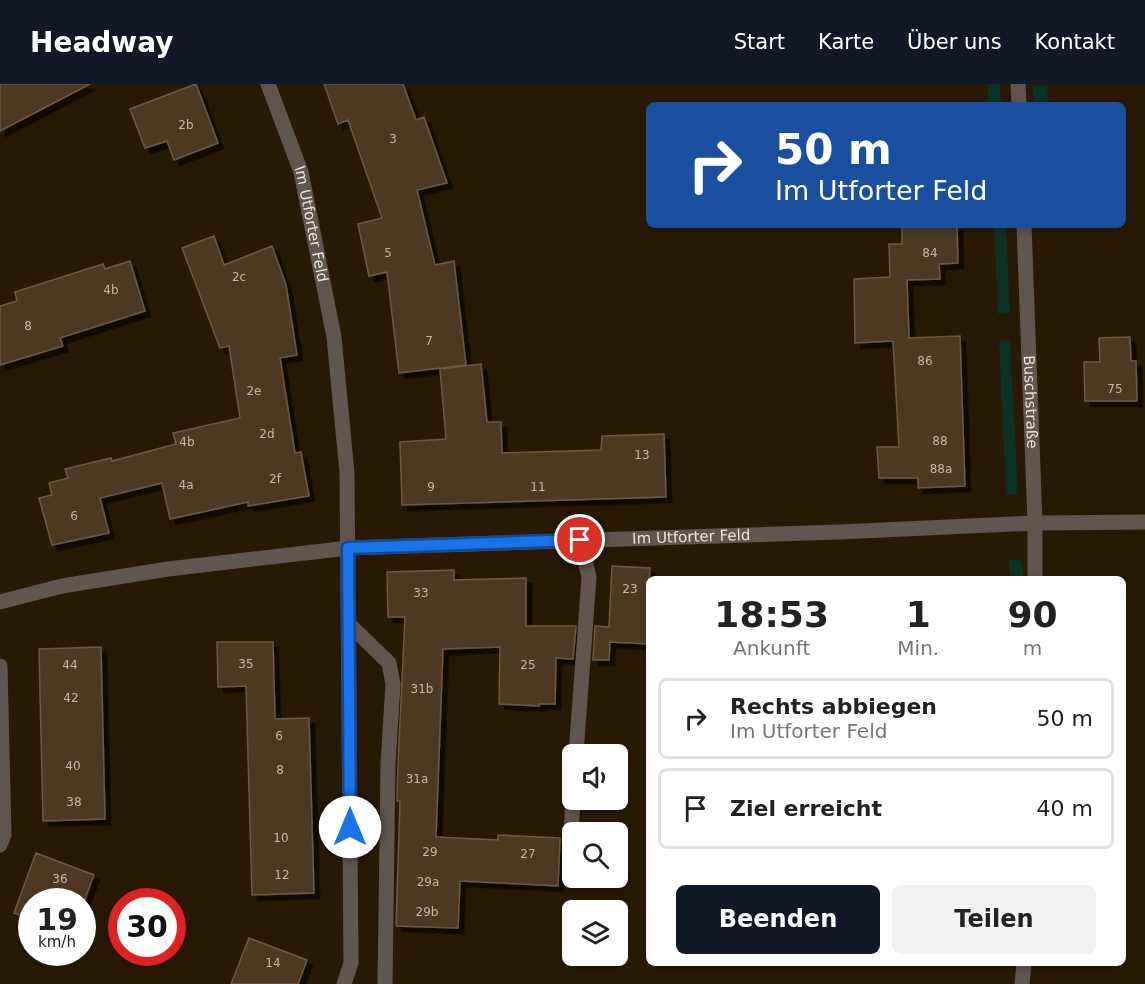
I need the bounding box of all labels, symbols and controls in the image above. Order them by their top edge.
text: Headway [30,26,174,59]
text: Start [734,30,785,54]
text: Karte [818,30,874,54]
text: Über uns [907,30,1002,54]
text: Kontakt [1035,30,1115,54]
house number: 2b [178,118,194,132]
text: 50 m [775,125,892,174]
icon: right [676,126,754,204]
house number: 3 [389,132,397,146]
street label: Im Utforter Feld [290,163,332,284]
text: Im Utforter Feld [775,175,988,206]
house number: 5 [384,246,392,260]
house number: 84 [922,246,938,260]
house number: 2c [232,270,246,284]
house number: 4b [103,283,119,297]
house number: 8 [24,319,32,333]
house number: 7 [425,334,433,348]
house number: 86 [917,354,933,368]
street label: Buschstraße [1020,355,1041,449]
house number: 75 [1107,382,1123,396]
house number: 2e [246,384,262,398]
house number: 2d [259,427,275,441]
house number: 88 [932,434,948,448]
house number: 4b [179,435,195,449]
house number: 13 [634,448,650,462]
house number: 88a [930,462,952,476]
house number: 2f [269,472,282,486]
house number: 4a [179,478,194,492]
house number: 9 [427,480,435,494]
house number: 11 [530,480,546,494]
house number: 6 [70,509,78,523]
pin [554,514,605,565]
icon: arrive [563,523,596,556]
street label: Im Utforter Feld [632,526,751,548]
house number: 23 [622,582,638,596]
house number: 33 [413,586,429,600]
text: 18:53 [714,594,829,635]
text: 1 [906,594,931,635]
text: 90 [1008,594,1058,635]
text: Ankunft [733,636,810,660]
text: Min. [897,636,939,660]
text: m [1023,636,1042,660]
house number: 35 [238,657,254,671]
house number: 44 [62,658,78,672]
house number: 25 [520,658,536,672]
house number: 31b [411,682,433,696]
house number: 42 [63,691,79,705]
text: Rechts abbiegen [730,694,937,719]
icon: right [679,702,712,735]
text: 50 m [1037,706,1093,731]
text: Im Utforter Feld [730,719,887,743]
house number: 6 [275,729,283,743]
map controls [562,744,628,966]
button: sound [562,744,628,810]
house number: 40 [65,759,81,773]
house number: 8 [276,763,284,777]
house number: 31a [406,772,428,786]
icon: arrive [679,792,712,825]
house number: 38 [66,795,82,809]
position arrow [318,795,382,859]
text: Ziel erreicht [730,796,882,821]
text: 40 m [1037,796,1093,821]
button: search [562,822,628,888]
house number: 10 [273,831,289,845]
house number: 29 [422,845,438,859]
house number: 27 [520,847,536,861]
house number: 12 [274,868,290,882]
house number: 36 [52,872,68,886]
house number: 29a [417,875,439,889]
button: Beenden [676,885,880,954]
button: Teilen [892,885,1096,954]
speed limit sign: 30 [108,888,186,966]
button: layers [562,900,628,966]
text: 19 [36,902,78,937]
house number: 29b [416,905,438,919]
text: km/h [38,933,76,951]
house number: 14 [265,956,281,970]

